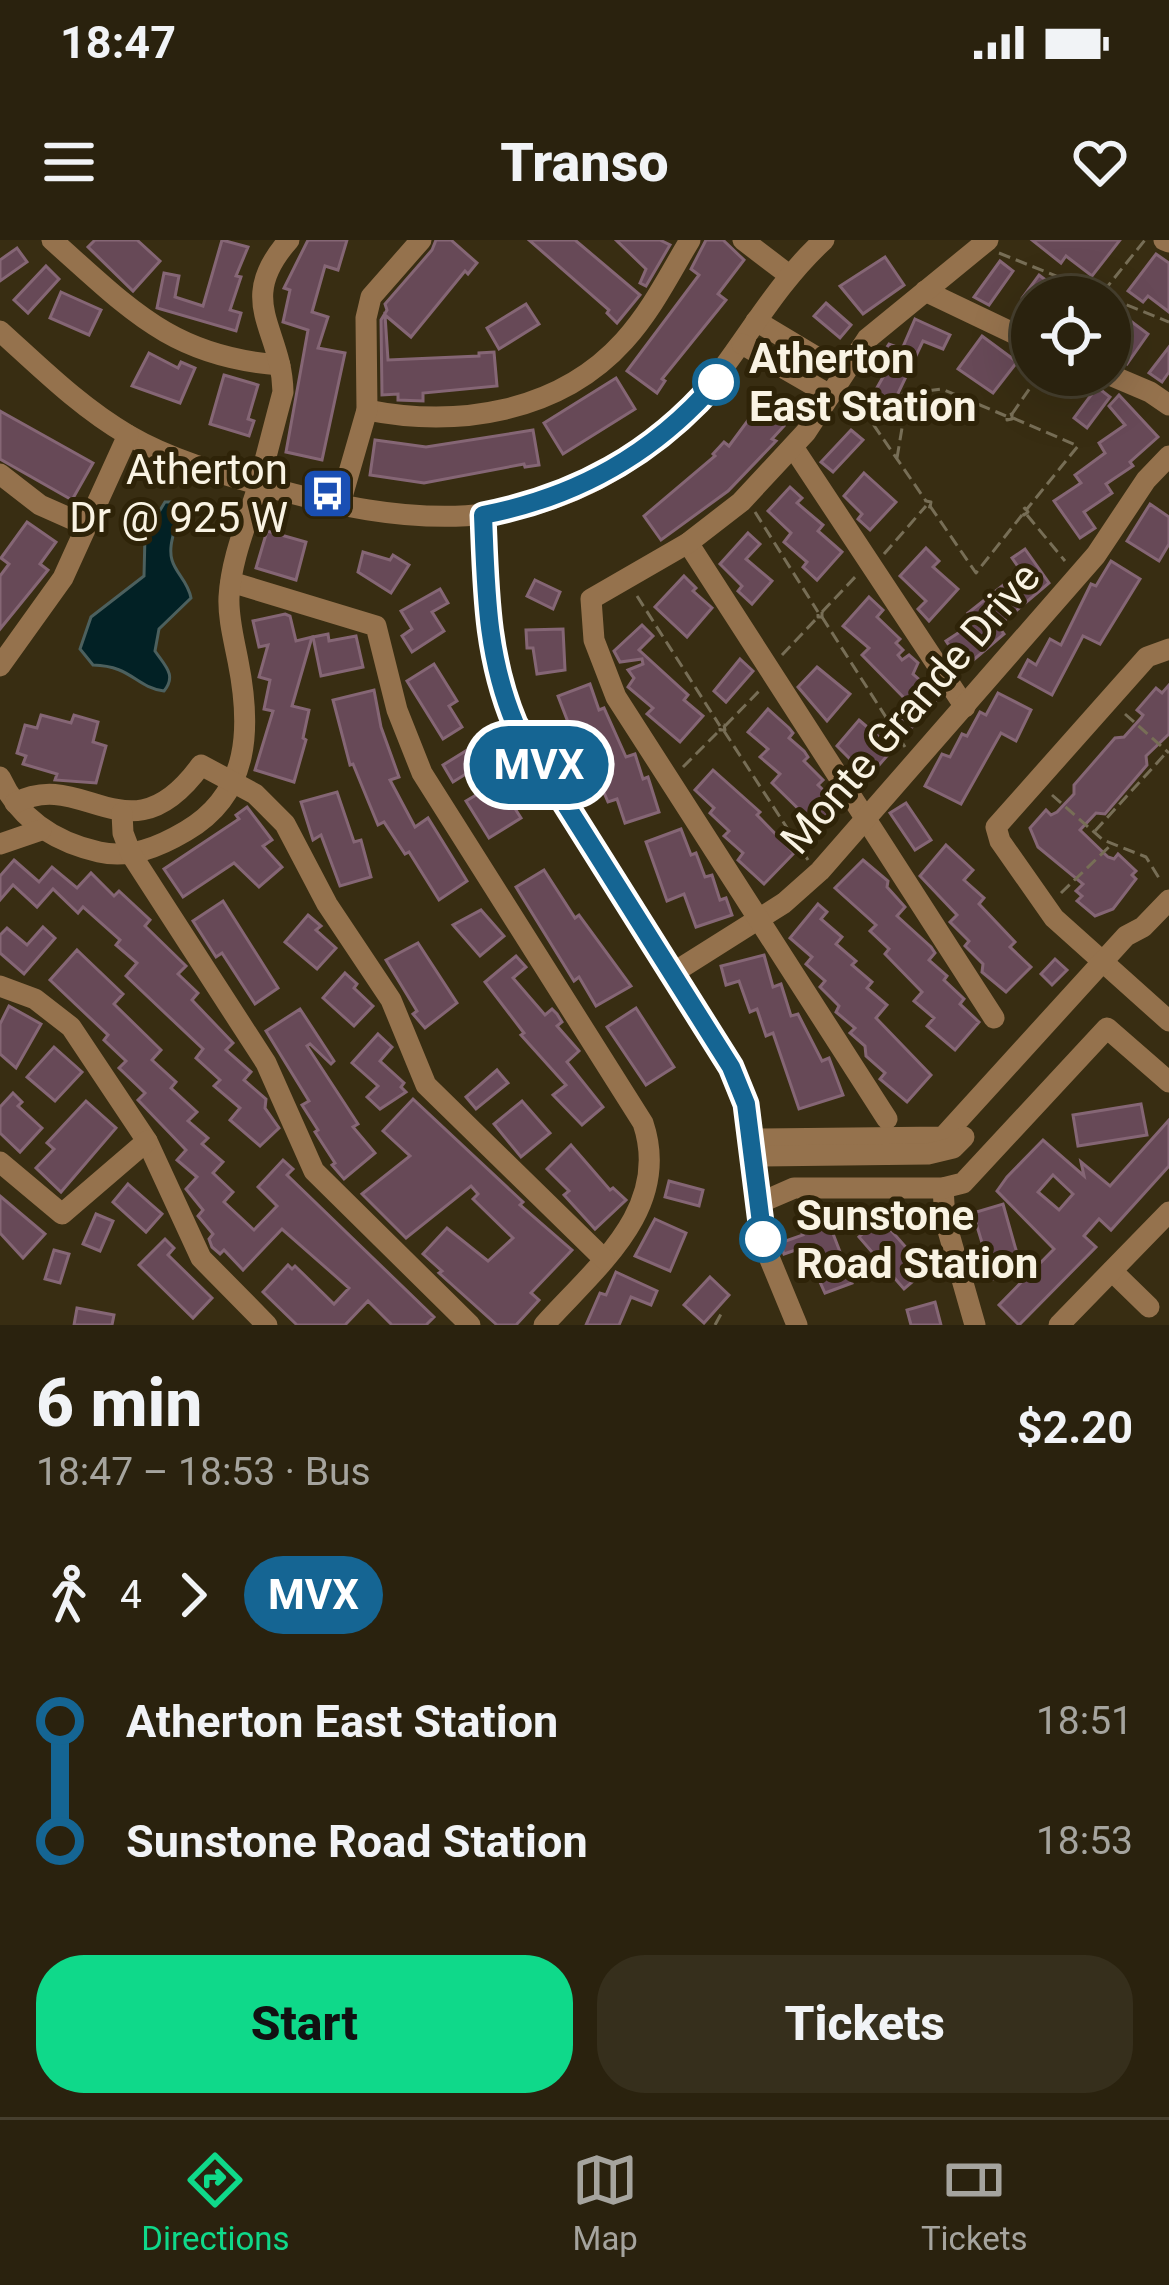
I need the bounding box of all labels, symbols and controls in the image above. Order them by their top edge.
text: 18:47 [60,16,176,69]
icon: menu [36,129,102,195]
icon: heart [1067,129,1133,195]
text: Transo [500,131,669,194]
map controls [1011,276,1131,396]
button: locate [1011,276,1131,396]
place label: Atherton East Station [749,334,976,431]
marker: Atherton East Station [694,360,738,404]
place label: Atherton Dr @ 925 W [69,445,288,542]
bus stop icon: Atherton Dr @ 925 W [299,465,355,521]
street label: Monte Grande Drive [770,553,1050,863]
line badge: MVX [470,726,608,804]
text: MVX [494,740,584,789]
place label: Sunstone Road Station [796,1191,1038,1288]
marker: Sunstone Road Station [741,1217,785,1261]
text: 6 min [36,1365,202,1442]
text: $2.20 [1017,1401,1133,1454]
text: 18:47 – 18:53 · Bus [36,1449,371,1495]
icon: walk [36,1562,102,1628]
icon: forward [160,1562,226,1628]
text: MVX [268,1570,359,1619]
text: 4 [120,1572,142,1618]
text: Atherton East Station [126,1695,558,1748]
text: 18:51 [1036,1698,1133,1744]
text: Sunstone Road Station [126,1815,588,1868]
text: 18:53 [1036,1818,1133,1864]
button: Start [36,1955,573,2093]
button: Tickets [597,1955,1133,2093]
tab: Directions [141,2147,290,2258]
tab: Map [572,2147,638,2258]
tab: Tickets [921,2147,1028,2258]

